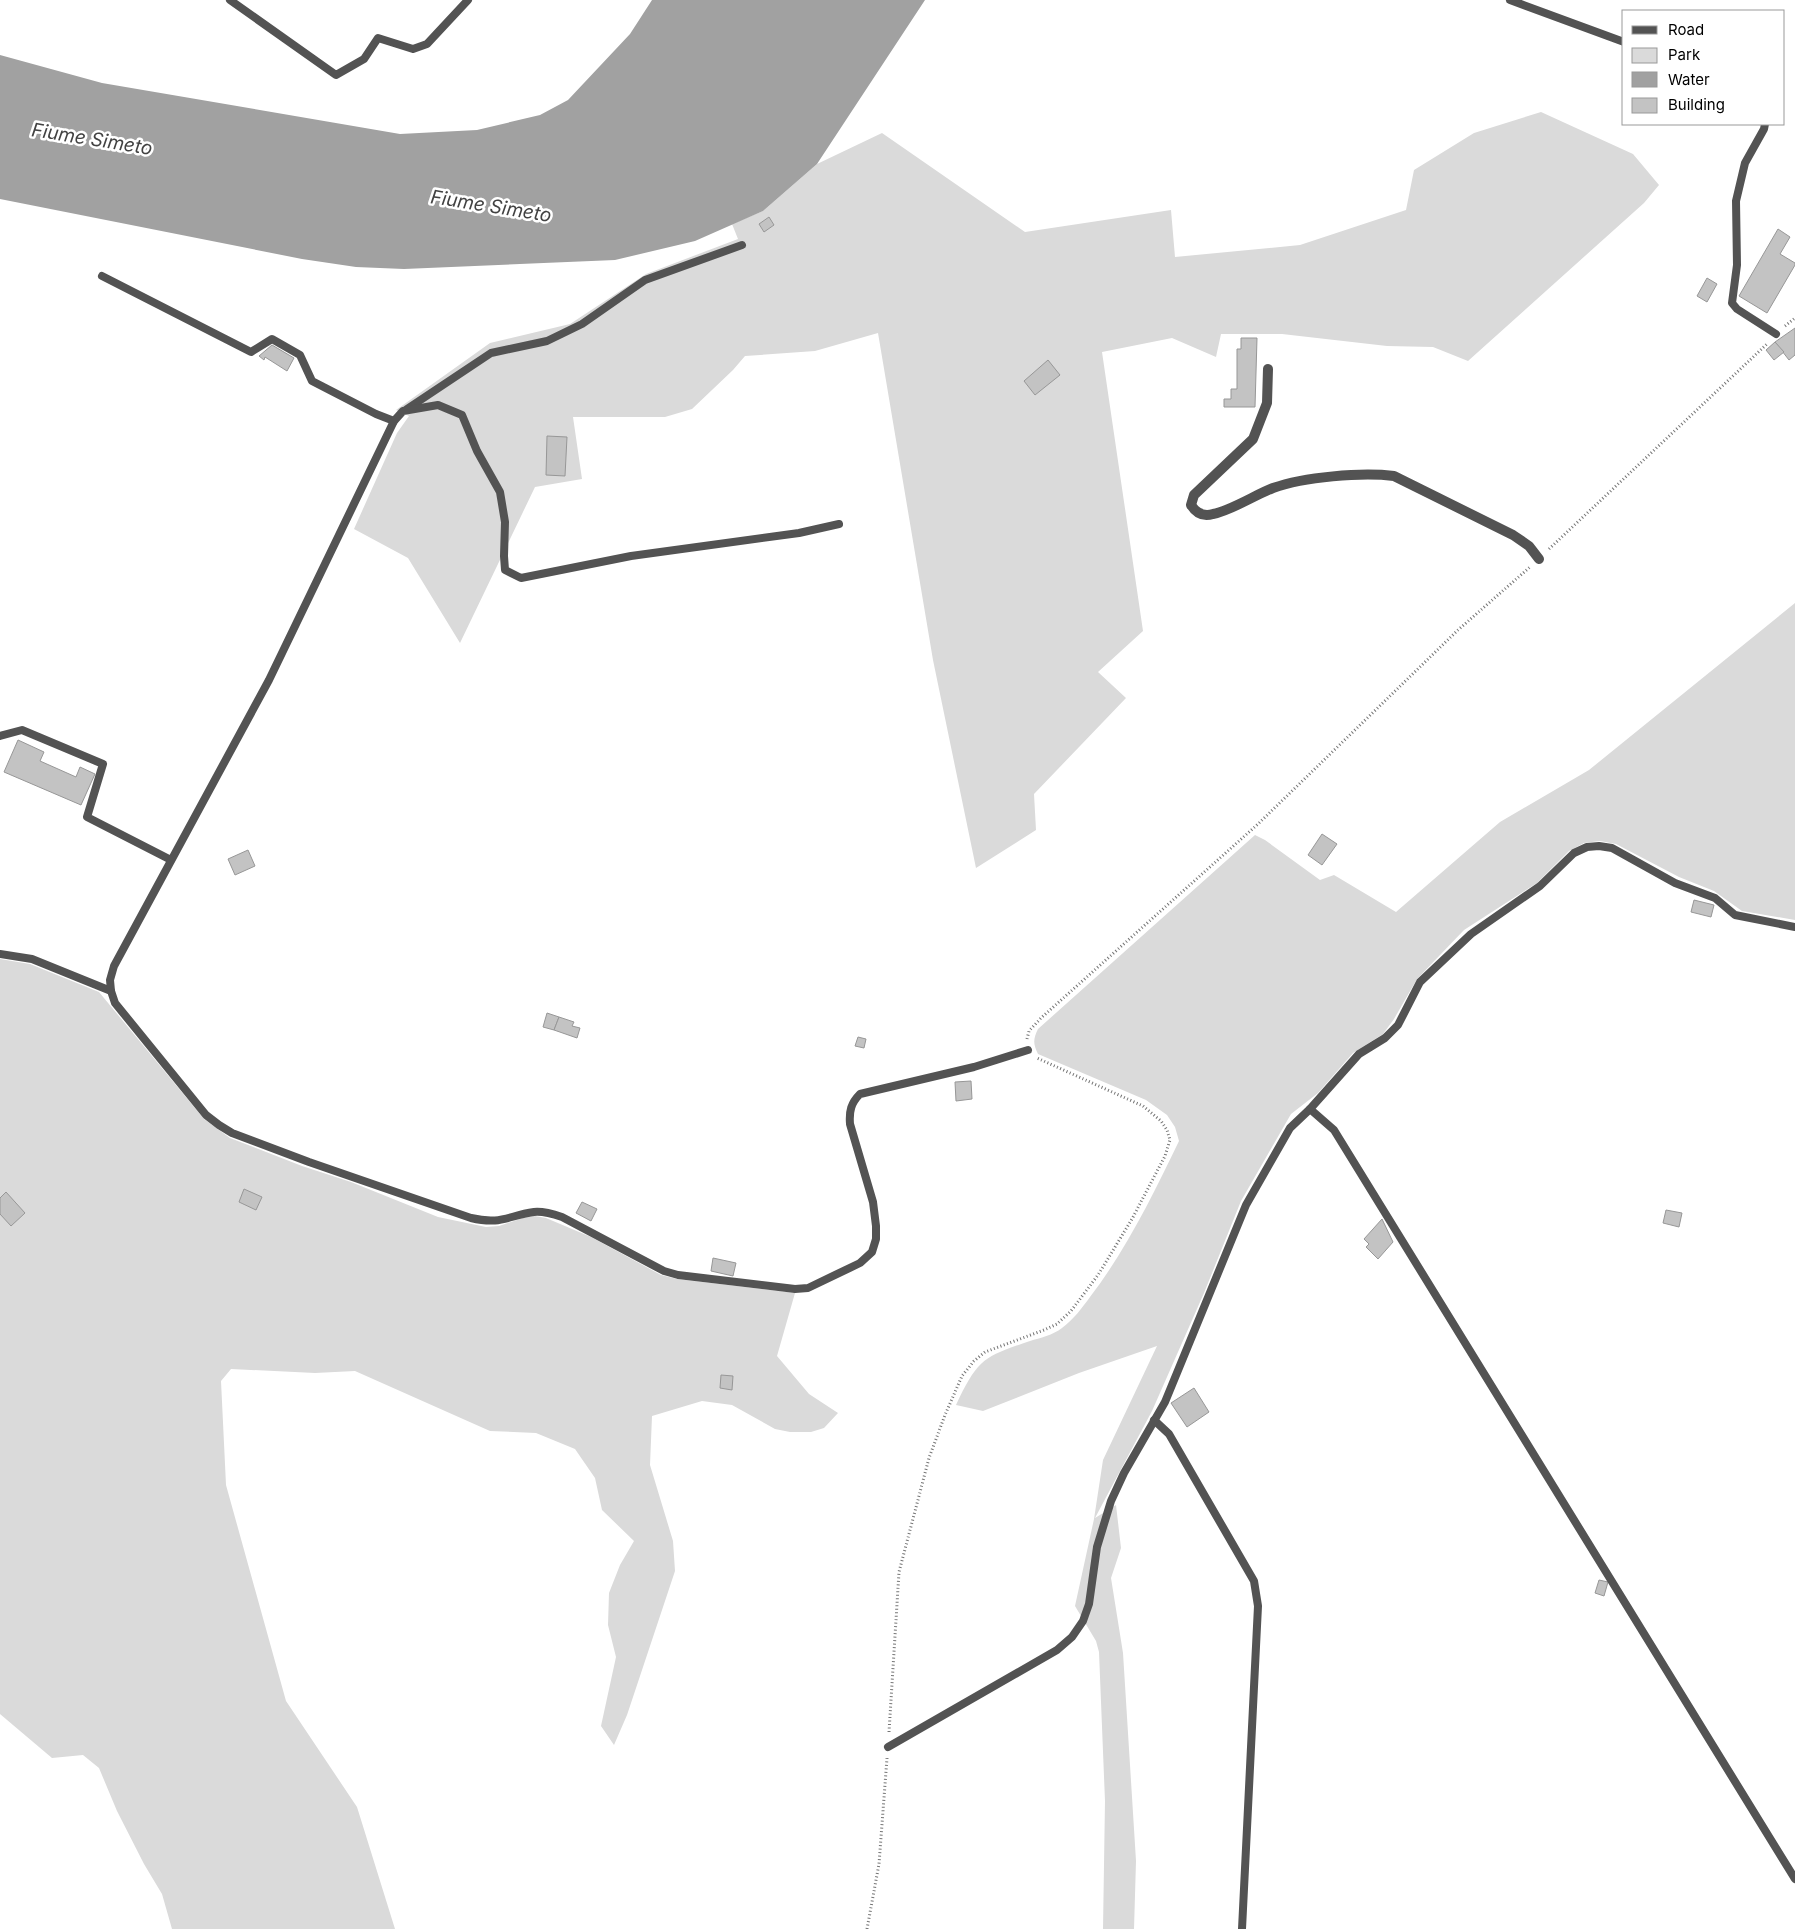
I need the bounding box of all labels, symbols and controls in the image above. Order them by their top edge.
legend [1622,10,1785,125]
text: Road [1668,20,1704,39]
text: Park [1668,45,1701,64]
text: Water [1668,70,1710,89]
text: Building [1668,95,1725,114]
water label: Fiume Simeto [30,118,154,160]
water label: Fiume Simeto [429,185,553,227]

